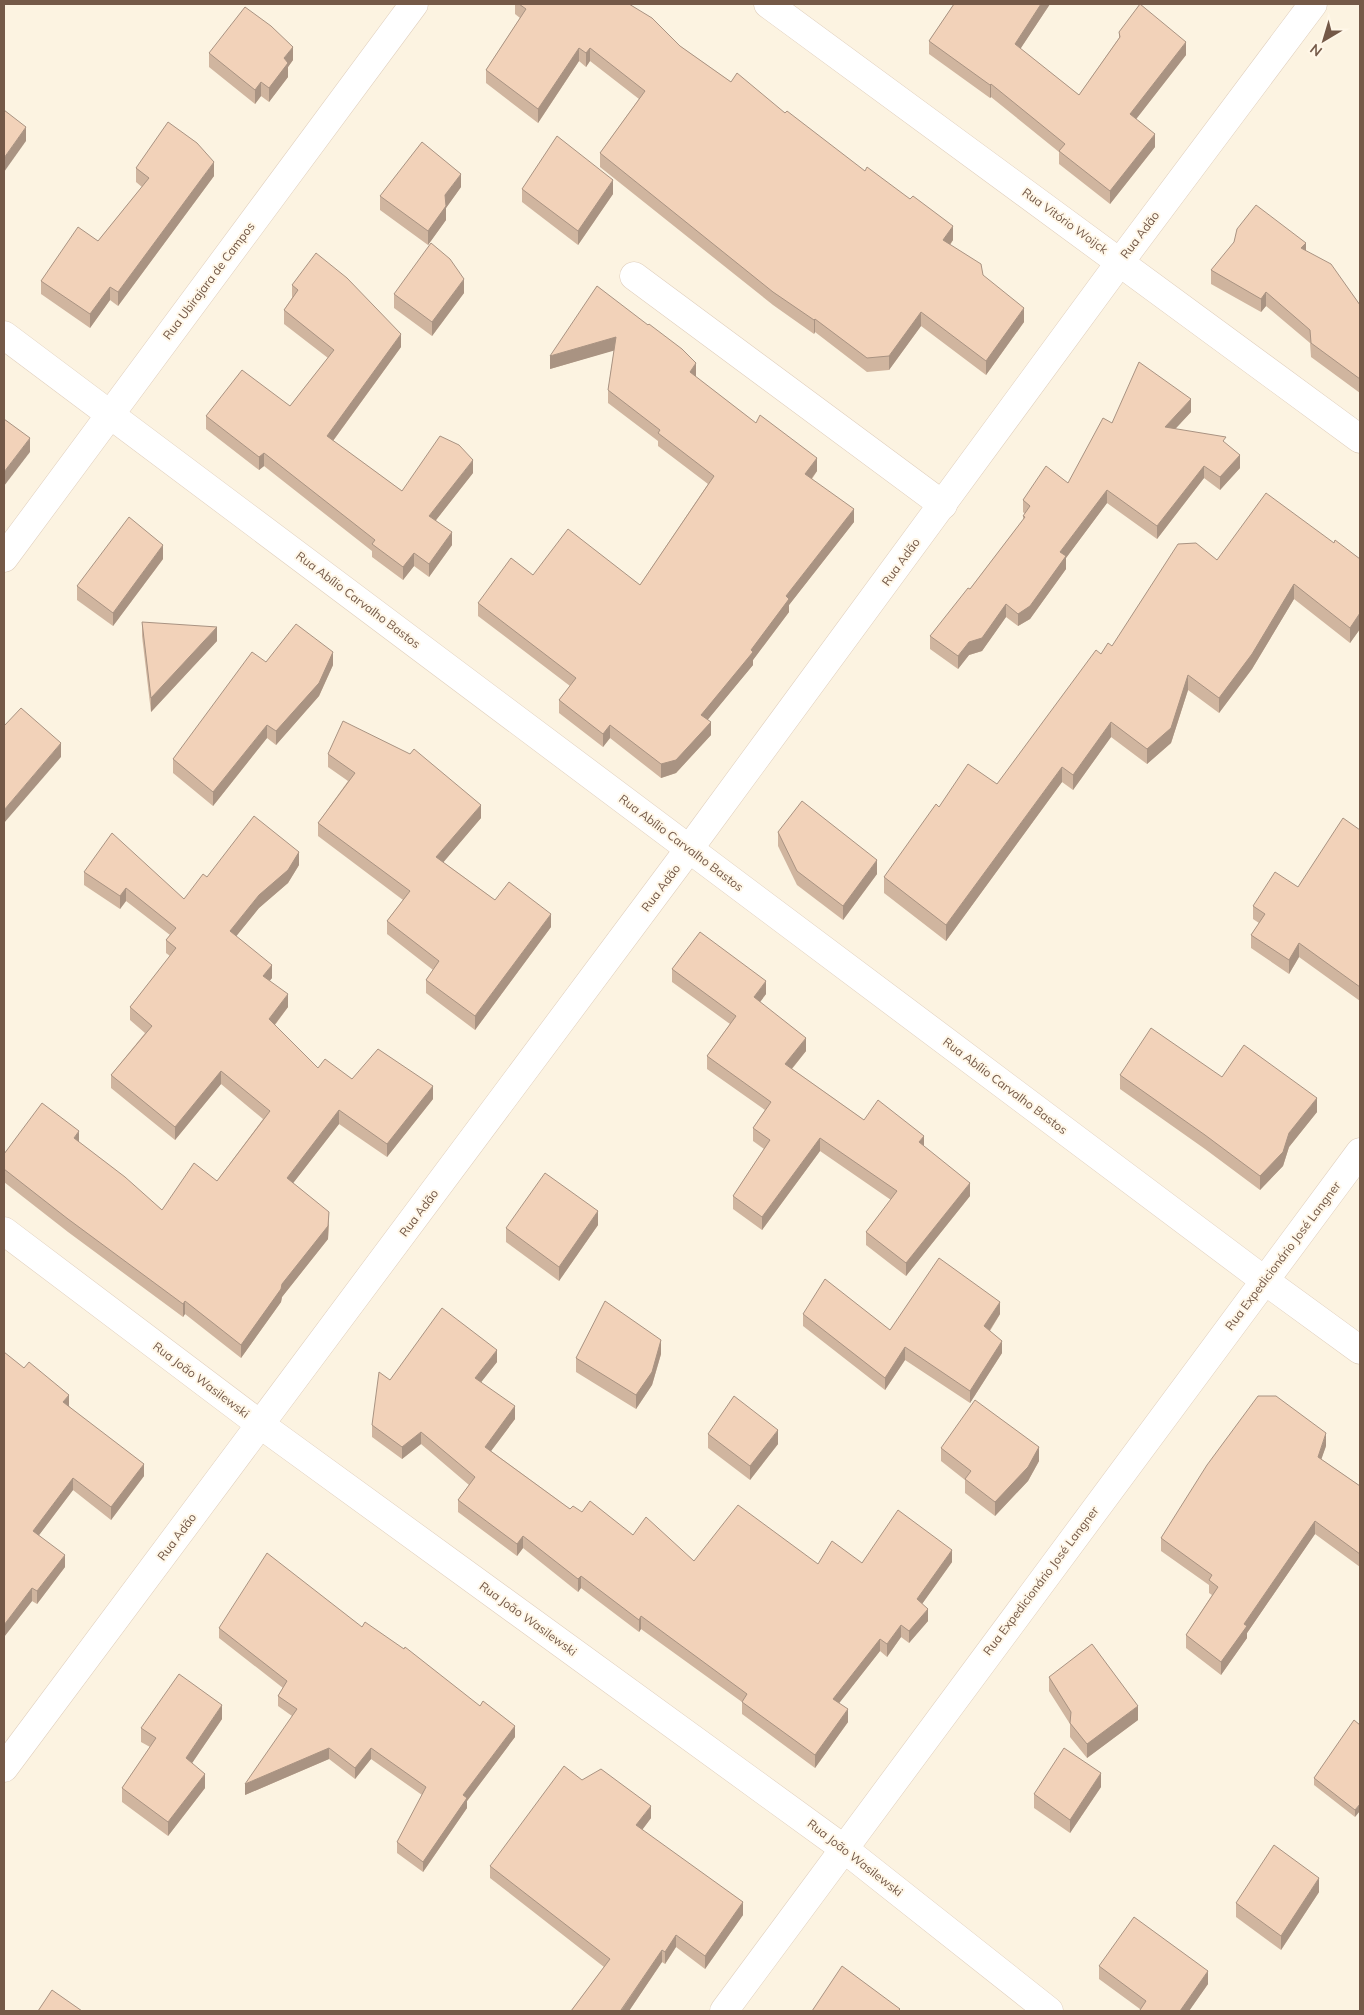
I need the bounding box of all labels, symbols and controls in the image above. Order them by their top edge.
north arrow [1299,15,1349,65]
text: N [1306,40,1326,61]
street label: Rua Vitório Woijck [1019,184,1112,257]
street label: Rua Adão [1117,208,1162,261]
street label: Rua Ubirajara de Campos [160,219,258,342]
street label: Rua Adão [878,535,923,589]
street label: Rua Abílio Carvalho Bastos [293,548,423,651]
street label: Rua Abílio Carvalho Bastos [616,791,746,894]
street label: Rua Adão [638,861,683,914]
street label: Rua Abílio Carvalho Bastos [940,1034,1070,1137]
street label: Rua Expedicionário José Langner [1222,1178,1344,1333]
street label: Rua Adão [396,1186,441,1239]
street label: Rua João Wasilewski [150,1338,253,1421]
street label: Rua Expedicionário José Langner [980,1503,1102,1658]
street label: Rua Adão [154,1510,199,1563]
street label: Rua João Wasilewski [477,1578,580,1659]
street label: Rua João Wasilewski [805,1816,906,1900]

